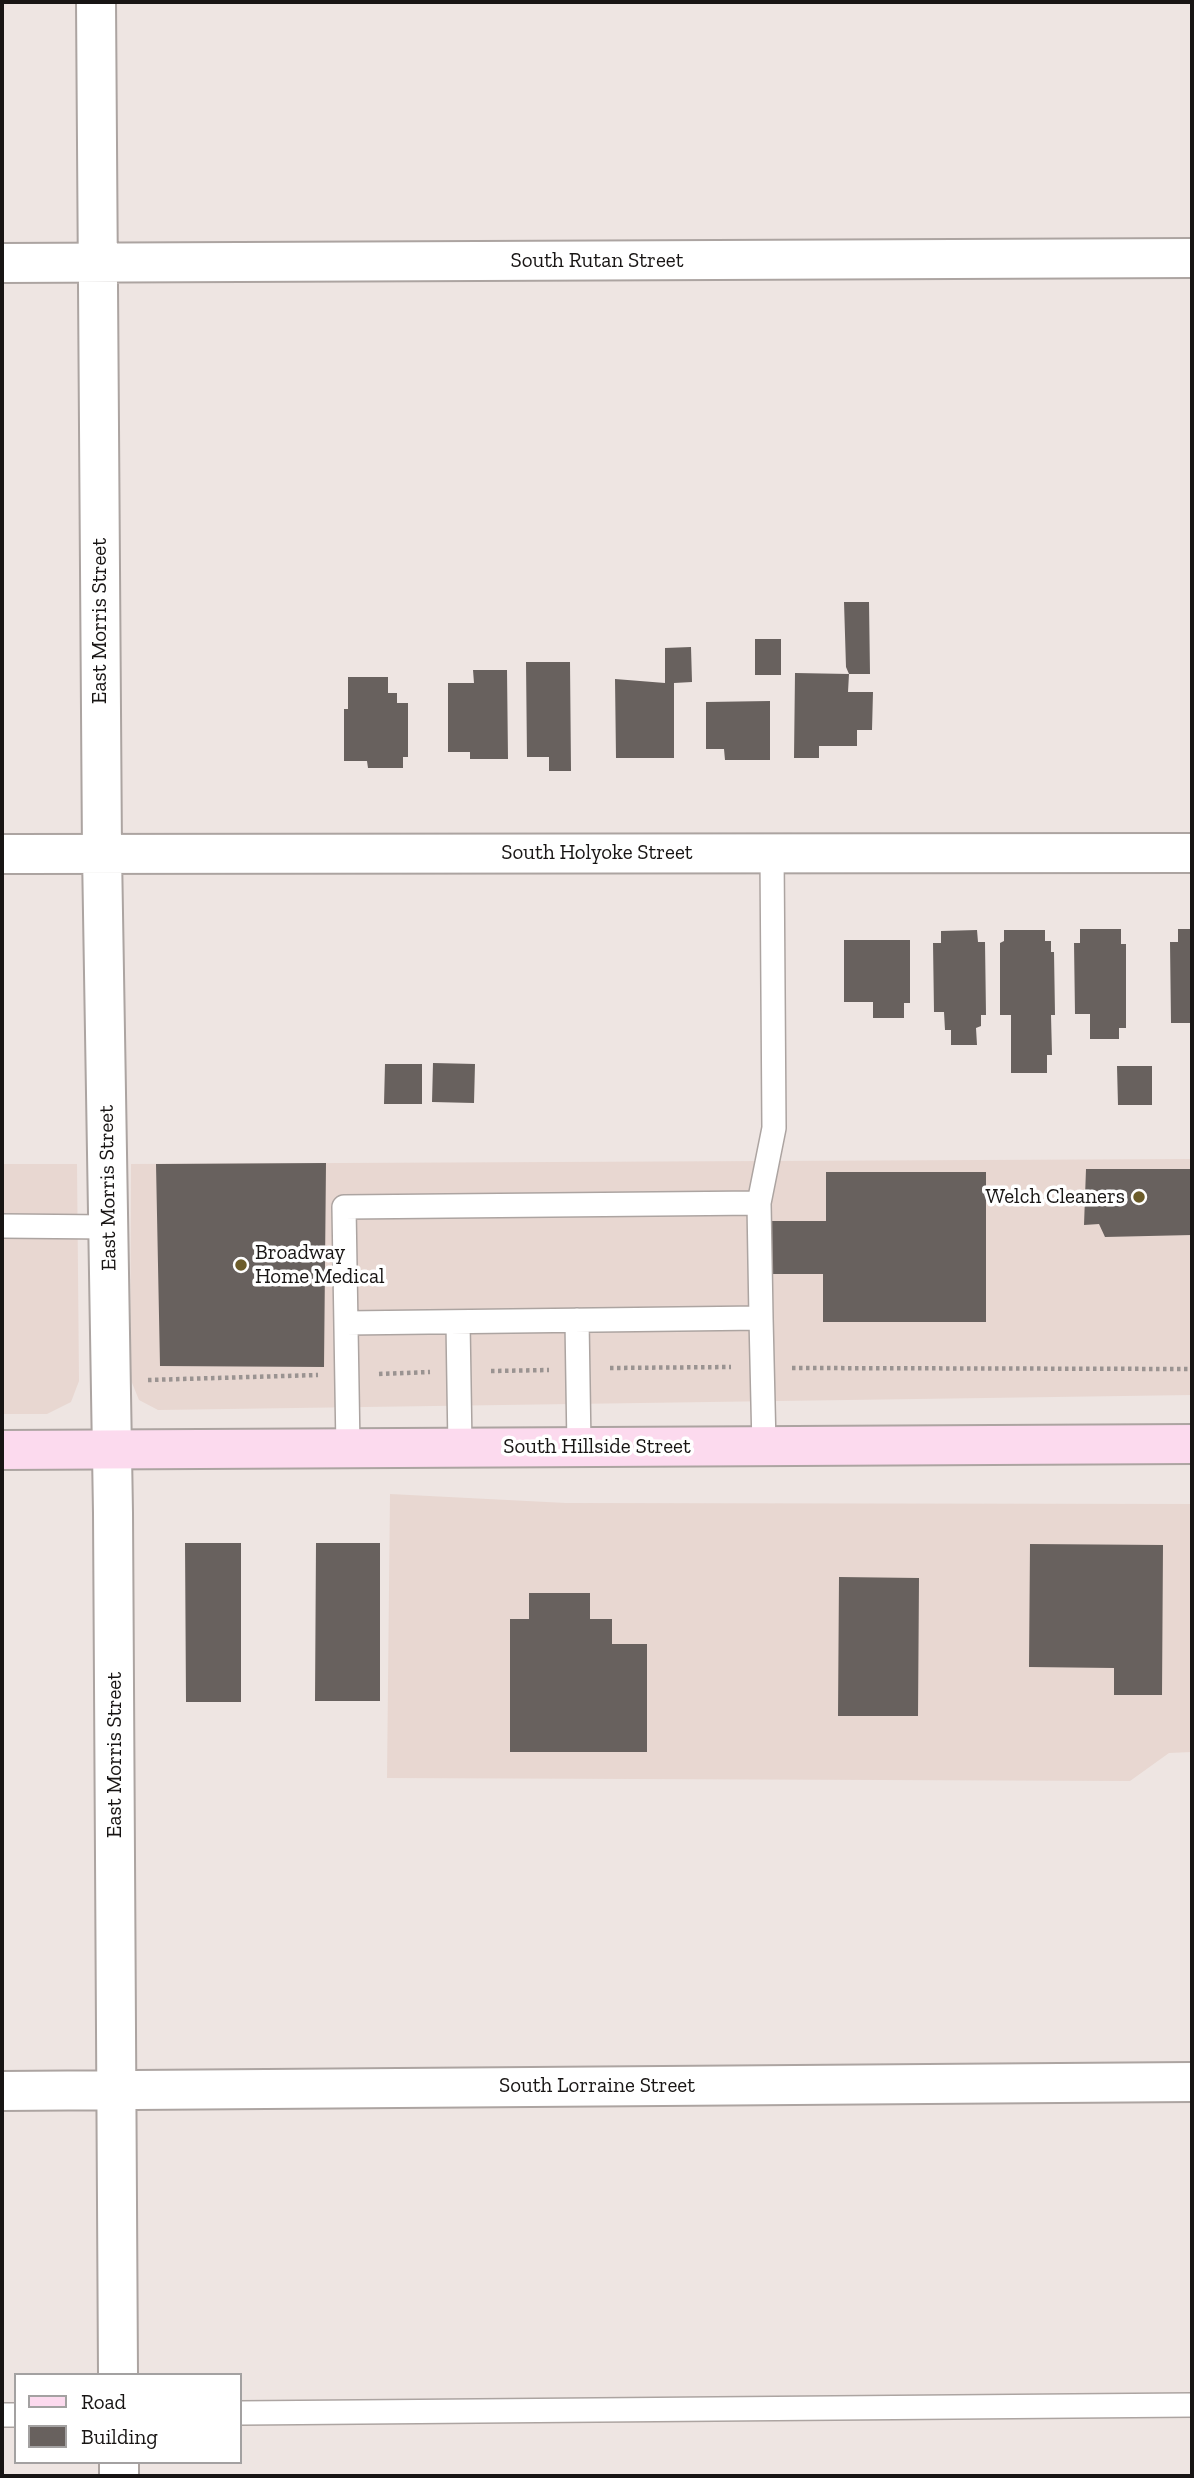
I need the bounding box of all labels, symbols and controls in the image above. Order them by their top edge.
street label: South Rutan Street [511,248,683,274]
street label: East Morris Street [87,538,113,704]
street label: South Holyoke Street [501,840,693,866]
street label: East Morris Street [94,1105,122,1271]
place label: Welch Cleaners [986,1184,1125,1210]
marker: Welch Cleaners [1131,1189,1147,1205]
place label: Broadway Home Medical [255,1240,385,1290]
marker: Broadway Home Medical [233,1257,249,1273]
street label: South Hillside Street [503,1434,691,1460]
street label: East Morris Street [102,1672,128,1838]
street label: South Lorraine Street [499,2073,695,2099]
legend [14,2373,242,2464]
text: Road [81,2389,126,2414]
text: Building [81,2424,158,2449]

